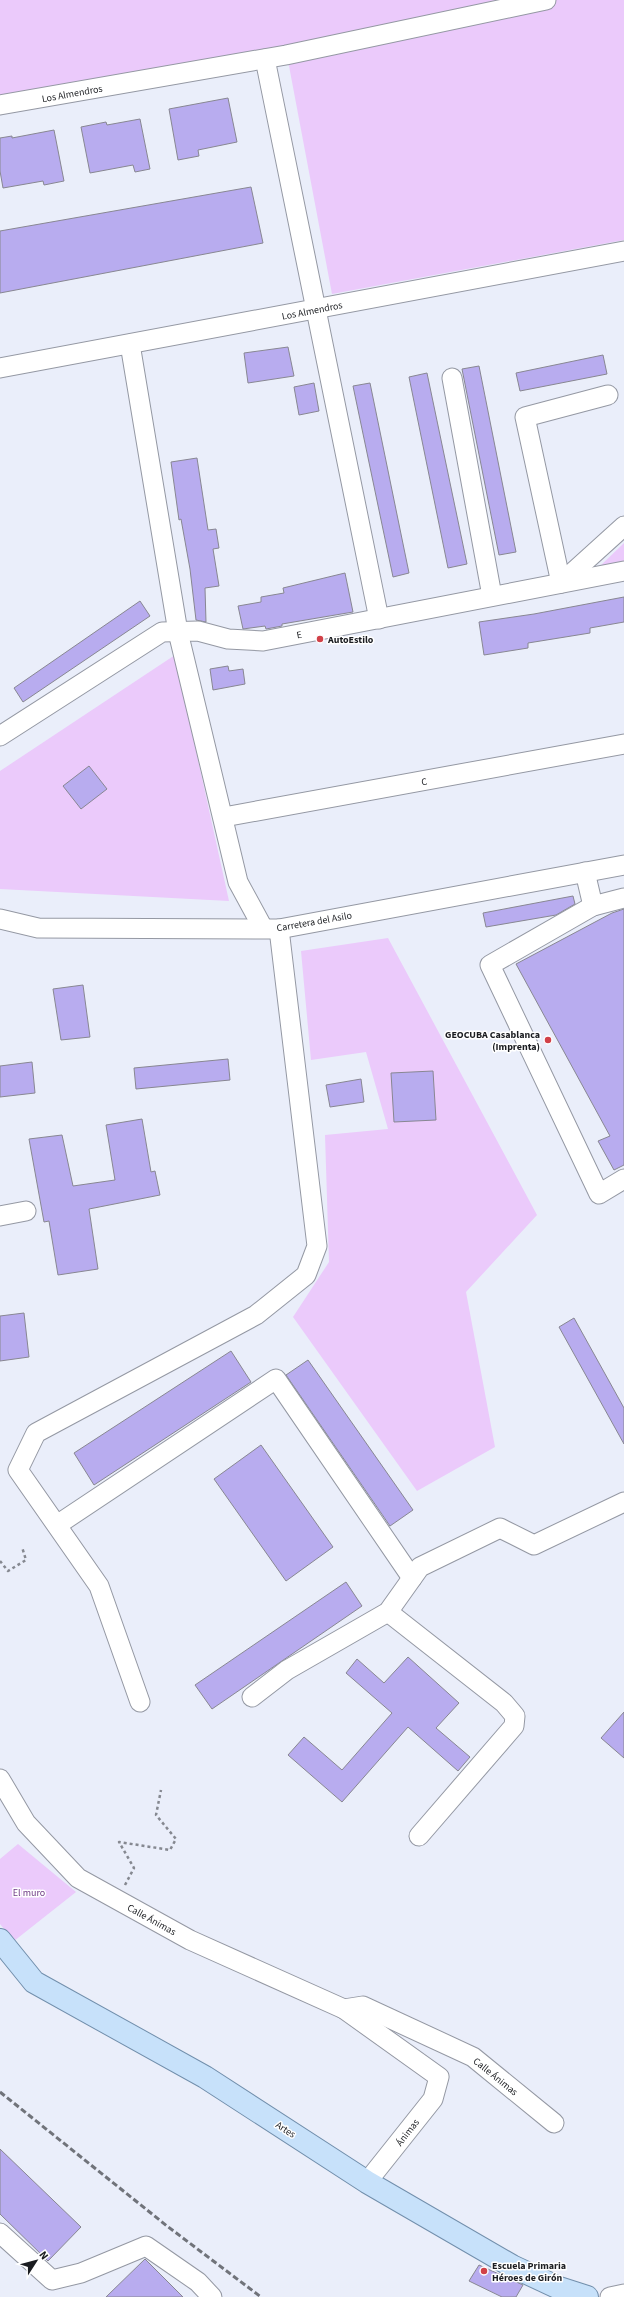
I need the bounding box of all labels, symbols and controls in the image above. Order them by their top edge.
street label: Los Almendros [41,82,104,106]
street label: Los Almendros [281,298,344,324]
street label: E [295,628,303,642]
place label: AutoEstilo [327,633,374,647]
marker: AutoEstilo [315,634,325,644]
street label: C [420,775,428,789]
street label: Carretera del Asilo [275,908,353,936]
place label: GEOCUBA Casablanca (Imprenta) [445,1028,540,1054]
marker: GEOCUBA Casablanca (Imprenta) [543,1035,553,1045]
park label: El muro [13,1886,45,1900]
street label: Calle Ánimas [125,1901,178,1939]
street label: Calle Ánimas [470,2054,521,2099]
street label: Ánimas [393,2116,423,2149]
street label: Artes [273,2118,298,2142]
north arrow [16,2241,56,2281]
text: N [35,2248,52,2263]
place label: Escuela Primaria Héroes de Girón [492,2259,566,2285]
marker: Escuela Primaria Héroes de Girón [479,2266,489,2276]

